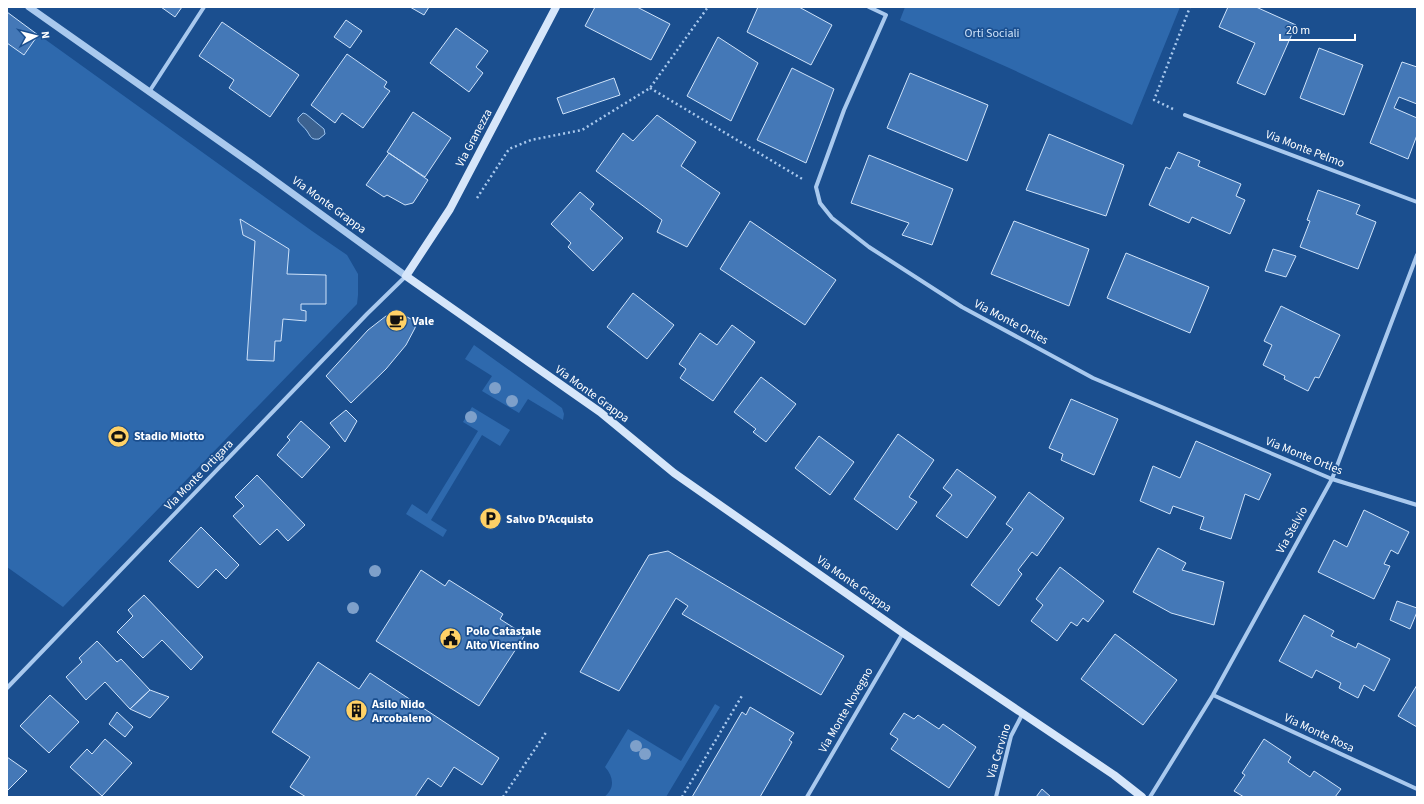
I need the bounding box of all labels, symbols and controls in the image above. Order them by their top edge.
north arrow [16,16,56,56]
scale bar [1280,16,1355,42]
text: 20 m [1286,22,1310,39]
park label: Orti Sociali [965,25,1020,42]
text: N [38,30,53,39]
street label: Via Granezza [452,106,496,170]
street label: Via Monte Pelmo [1263,126,1347,172]
street label: Via Monte Grappa [288,172,370,238]
street label: Via Monte Ortles [971,295,1051,349]
cafe icon: Vale [383,308,409,334]
place label: Vale [411,313,434,330]
street label: Via Monte Grappa [551,361,633,427]
sports icon: Stadio Miotto [105,423,131,449]
place label: Stadio Miotto [134,428,205,445]
street label: Via Monte Ortles [1263,433,1345,479]
street label: Via Monte Ortigara [161,436,237,514]
street label: Via Stelvio [1272,503,1312,557]
parking icon: Salvo D'Acquisto [478,506,504,532]
place label: Salvo D'Acquisto [506,511,594,528]
street label: Via Monte Grappa [813,552,895,616]
place label: Polo Catastale Alto Vicentino [465,623,541,654]
public building icon: Polo Catastale Alto Vicentino [437,625,463,651]
street label: Via Monte Novegno [815,664,877,756]
place label: Asilo Nido Arcobaleno [371,696,432,727]
building icon: Asilo Nido Arcobaleno [344,698,370,724]
street label: Via Monte Rosa [1281,709,1357,757]
street label: Via Cervino [983,722,1015,780]

